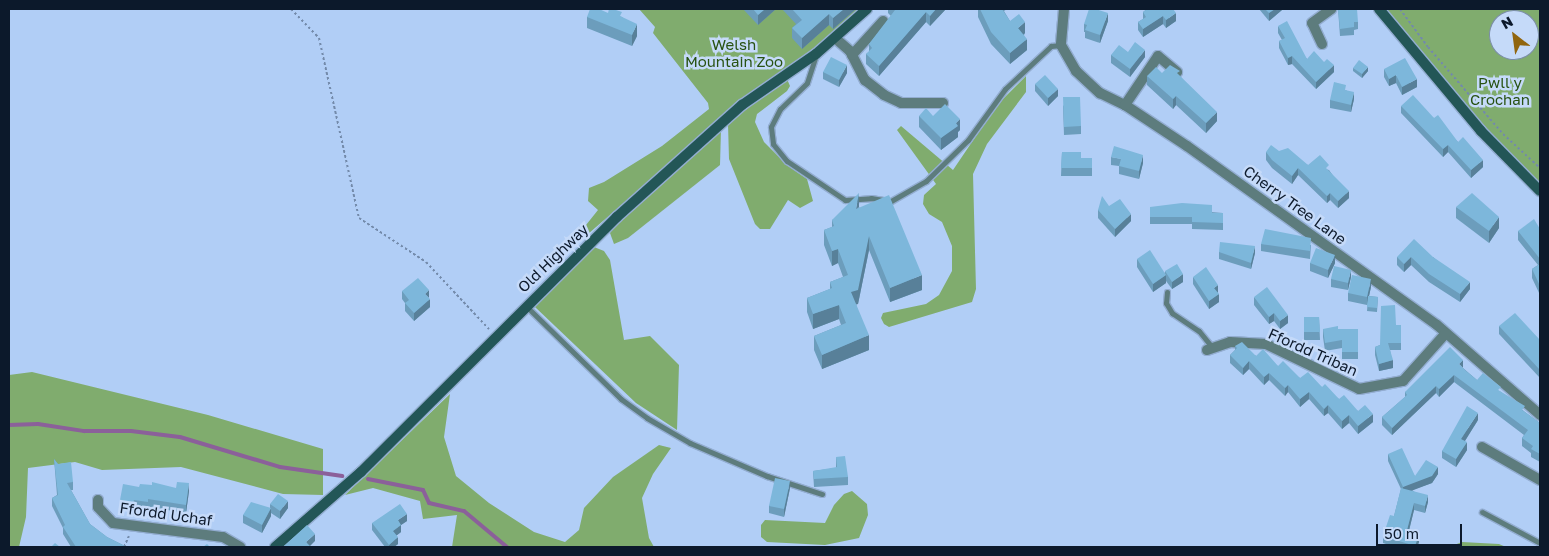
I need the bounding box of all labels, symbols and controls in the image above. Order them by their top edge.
north arrow [1489,10,1539,60]
text: N [1498,12,1516,32]
park label: Welsh Mountain Zoo [685,35,783,70]
park label: Pwll y Crochan [1470,73,1530,108]
street label: Cherry Tree Lane [1240,162,1350,248]
street label: Old Highway [514,220,592,296]
street label: Ffordd Triban [1266,324,1360,380]
street label: Ffordd Uchaf [118,499,214,529]
scale bar [1379,514,1465,546]
text: 50 m [1384,524,1419,542]

